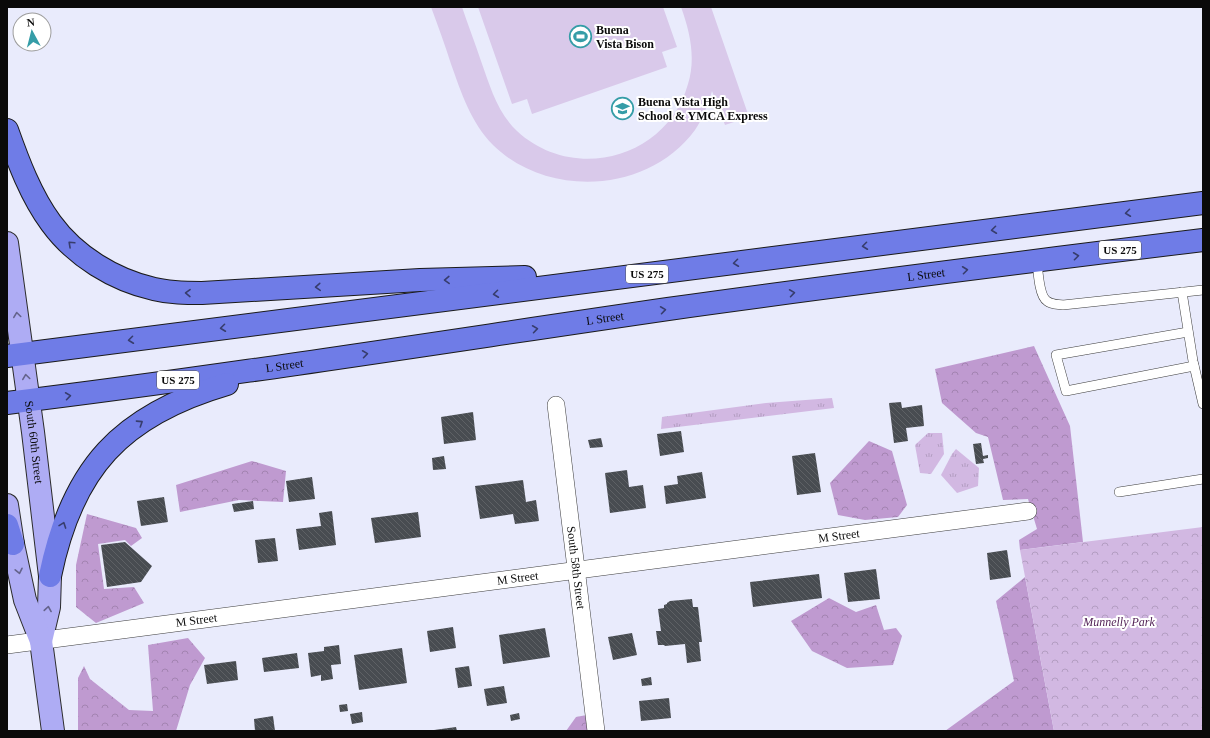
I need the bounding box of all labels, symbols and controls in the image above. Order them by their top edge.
north arrow [12,12,52,52]
text: N [26,16,36,29]
place label: Buena Vista Bison [596,23,654,51]
sports icon: Buena Vista Bison [568,24,594,50]
place label: Buena Vista High School & YMCA Express [638,95,768,123]
school or university icon: Buena Vista High School & YMCA Express [609,96,635,122]
one-way arrow [1125,208,1131,217]
one-way arrow [991,225,997,234]
road number: US 275 [1099,241,1141,259]
one-way arrow [68,242,75,249]
one-way arrow [862,242,868,251]
one-way arrow [1073,252,1079,261]
one-way arrow [733,258,739,267]
road number: US 275 [626,265,668,283]
street label: L Street [906,265,946,284]
one-way arrow [962,266,968,275]
one-way arrow [444,275,450,284]
one-way arrow [314,282,321,291]
one-way arrow [789,288,795,297]
one-way arrow [185,289,191,297]
one-way arrow [493,289,499,298]
one-way arrow [660,306,667,315]
street label: L Street [585,308,625,328]
one-way arrow [13,312,22,318]
one-way arrow [220,323,226,332]
one-way arrow [532,325,538,334]
one-way arrow [128,335,135,344]
one-way arrow [362,350,368,359]
street label: L Street [265,356,305,375]
road number: US 275 [157,371,199,389]
one-way arrow [22,374,31,380]
one-way arrow [65,392,71,401]
street label: South 60th Street [22,400,46,485]
one-way arrow [136,420,143,428]
one-way arrow [59,522,67,529]
street label: South 58th Street [564,526,588,611]
street label: M Street [817,526,861,545]
one-way arrow [15,567,23,574]
street label: M Street [496,568,540,588]
one-way arrow [43,606,52,612]
street label: M Street [175,610,219,630]
park label: Munnelly Park [1082,615,1155,629]

